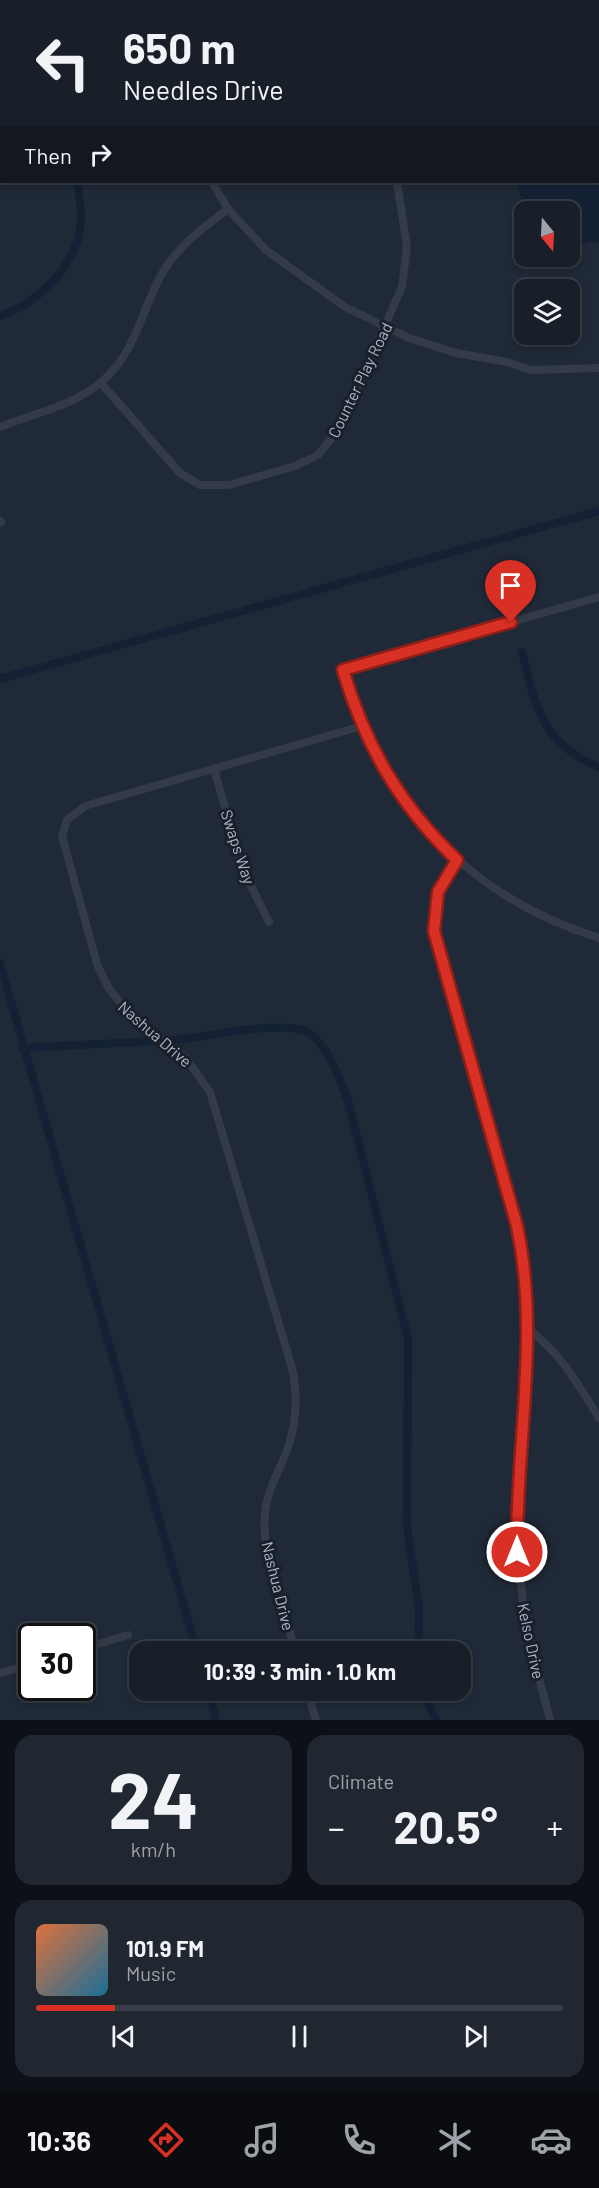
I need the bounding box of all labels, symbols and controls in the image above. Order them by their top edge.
text: 650 m [123,22,236,72]
icon: left [24,24,102,102]
text: Needles Drive [123,73,284,105]
icon: right [84,138,117,171]
text: Then [24,142,72,168]
north arrow [514,201,580,267]
map controls [514,201,580,345]
button: layers [514,279,580,345]
street label: Counter Play Road [323,319,396,441]
pin [485,560,536,622]
icon: arrive [494,569,527,602]
street label: Swaps Way [217,807,260,887]
street label: Nashua Drive [115,997,196,1071]
position arrow [485,1520,549,1584]
street label: Nashua Drive [258,1539,299,1632]
street label: Kelso Drive [514,1601,549,1681]
speed limit sign: 30 [18,1623,96,1701]
text: 10:39 · 3 min · 1.0 km [204,1658,396,1684]
text: 24 [108,1751,199,1845]
text: Climate [328,1769,394,1793]
text: 20.5° [393,1799,498,1853]
text: − [328,1807,345,1847]
text: + [547,1807,563,1847]
text: km/h [131,1837,176,1861]
text: 101.9 FM [126,1935,204,1961]
text: Music [126,1961,176,1985]
icon: previous [107,2020,140,2053]
icon: pause [283,2020,316,2053]
icon: next [459,2020,492,2053]
icon: directions [145,2119,187,2161]
icon: music [241,2119,283,2161]
icon: phone [338,2119,380,2161]
icon: climate [434,2119,476,2161]
icon: car [530,2119,572,2161]
text: 10:36 [27,2124,91,2156]

